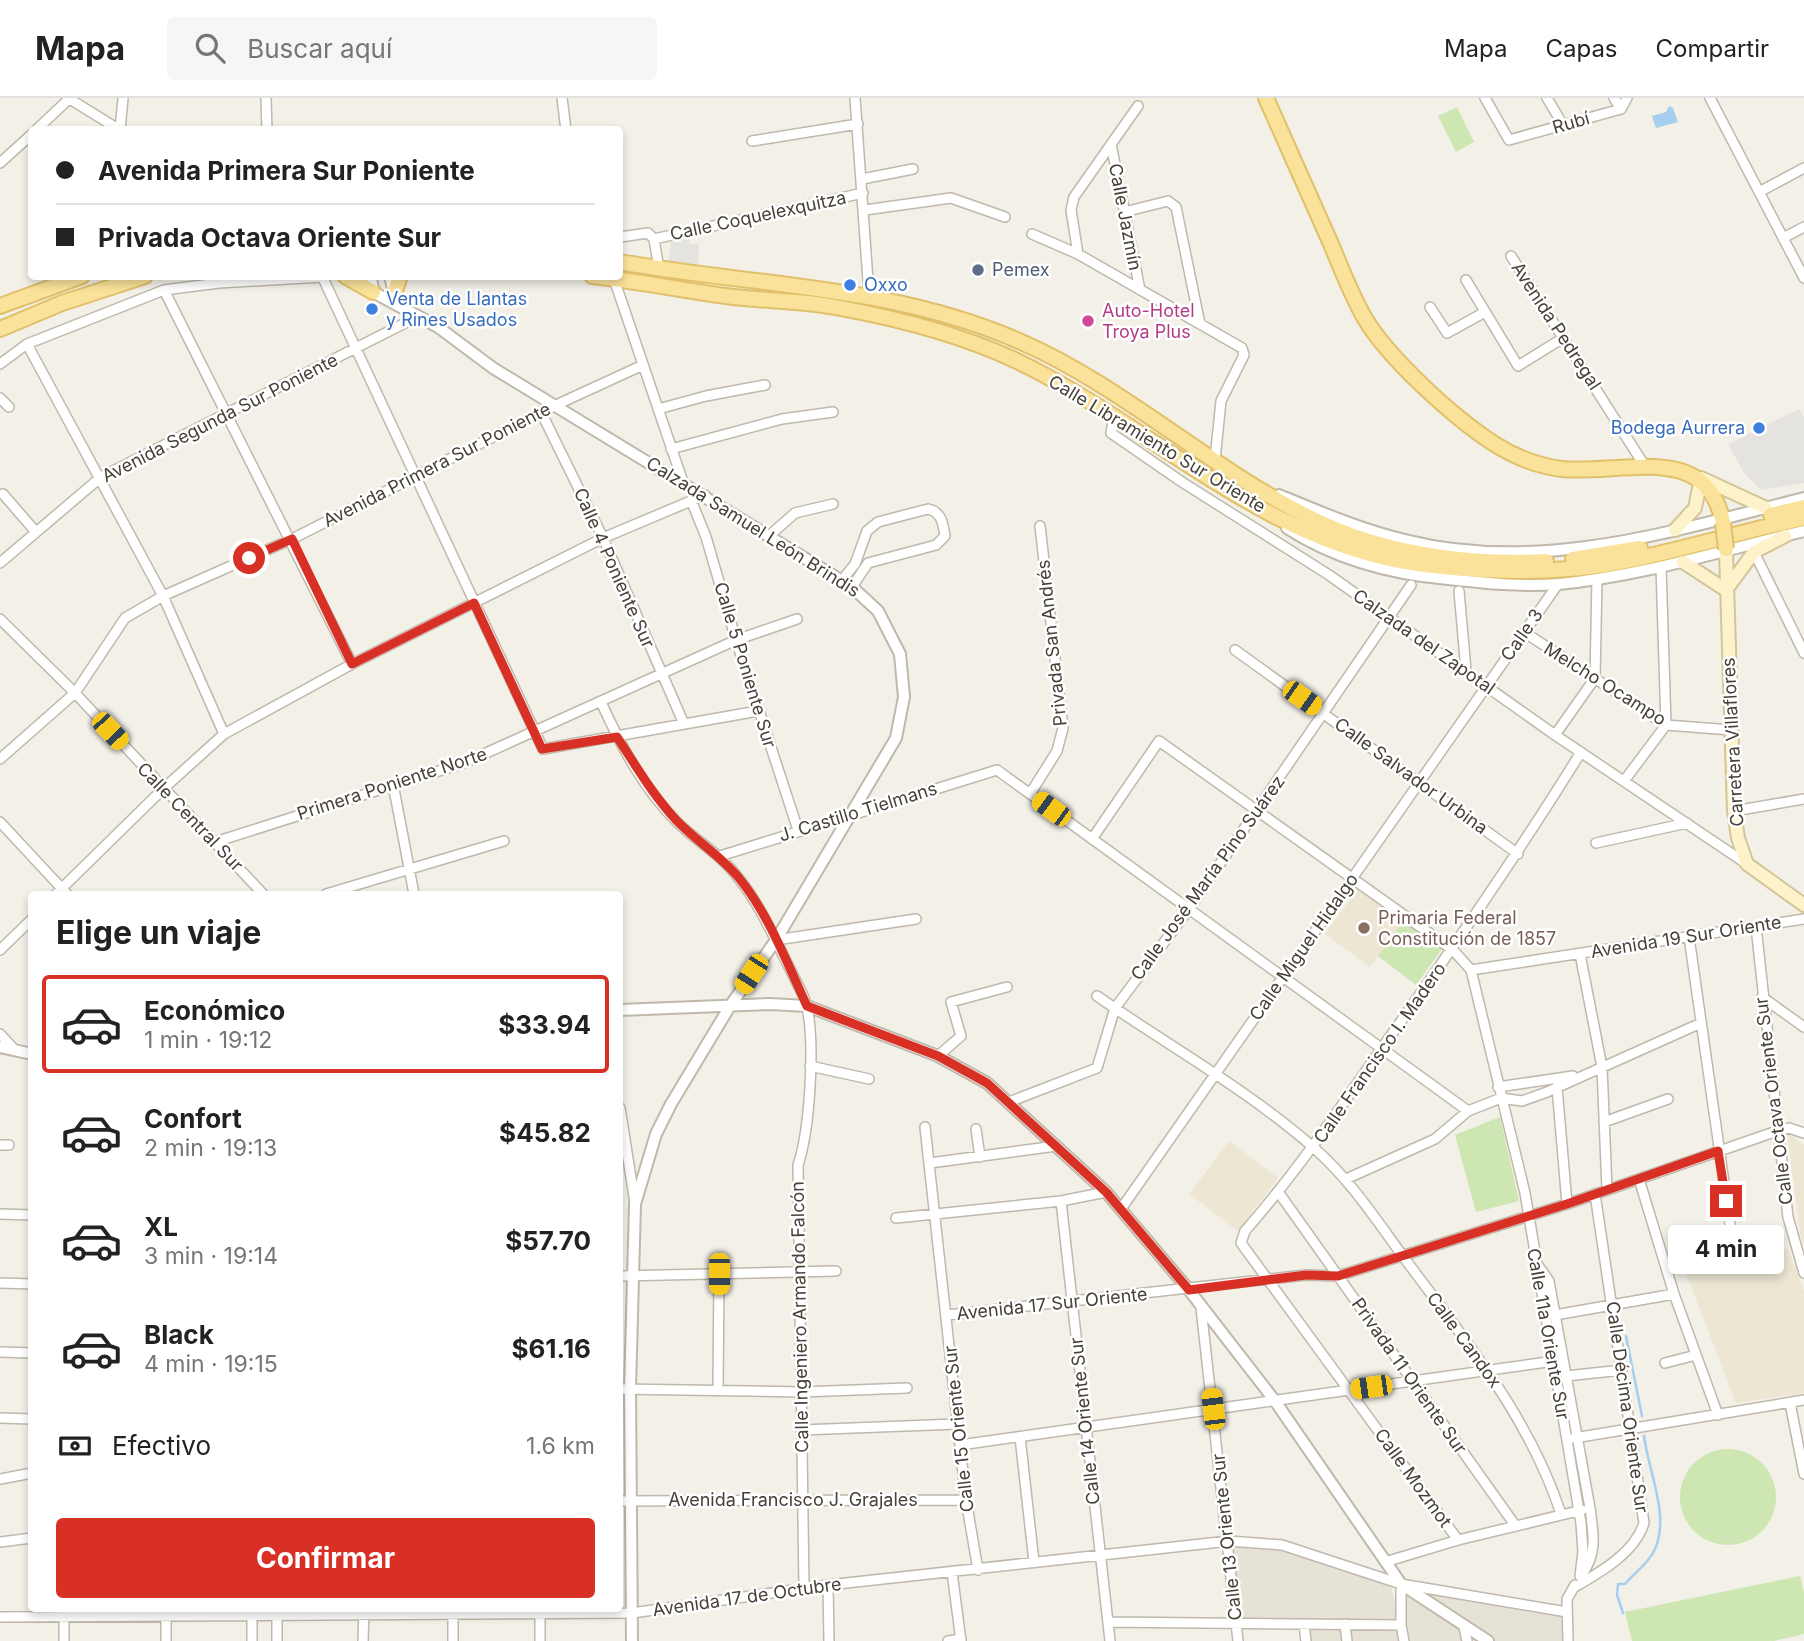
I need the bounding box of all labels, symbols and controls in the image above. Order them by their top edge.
search box [167,17,657,80]
text: Mapa [35,28,125,68]
icon: search [191,29,229,67]
text: Buscar aquí [247,33,392,64]
text: Mapa [1444,34,1507,63]
text: Capas [1545,34,1618,63]
text: Compartir [1656,34,1769,63]
street label: Rubí [1550,107,1592,138]
text: Avenida Primera Sur Poniente [98,155,475,186]
street label: Calle Jazmín [1105,162,1146,272]
street label: Calle Coquelexquitza [668,187,848,244]
text: Privada Octava Oriente Sur [98,222,441,253]
street label: Avenida Pedregal [1507,258,1606,394]
place label: Pemex [992,259,1050,280]
marker: Pemex [970,262,986,278]
place label: Oxxo [864,274,908,295]
marker: Oxxo [842,277,858,293]
place label: Venta de Llantas y Rines Usados [386,288,527,330]
place label: Auto-Hotel Troya Plus [1102,300,1195,342]
marker: Venta de Llantas y Rines Usados [364,301,380,317]
marker: Auto-Hotel Troya Plus [1080,313,1096,329]
street label: Avenida Segunda Sur Poniente [98,349,341,486]
street label: Calle Libramiento Sur Oriente [1045,370,1270,517]
street label: Avenida Primera Sur Poniente [320,398,554,531]
place label: Bodega Aurrera [1611,417,1745,438]
marker: Bodega Aurrera [1751,420,1767,436]
street label: Calzada Samuel León Brindis [643,452,864,601]
street label: Calle 4 Poniente Sur [570,485,659,651]
route start [233,542,265,574]
street label: Privada San Andrés [1032,559,1071,727]
street label: Calle 5 Poniente Sur [710,579,781,750]
street label: Calzada del Zapotal [1349,585,1499,699]
street label: Calle 3 [1496,605,1547,665]
street label: Melcho Ocampo [1540,638,1670,730]
street label: Carretera Villaflores [1718,657,1747,827]
car [1279,677,1326,719]
car [88,708,133,754]
street label: Calle Salvador Urbina [1331,713,1492,838]
street label: Primera Poniente Norte [294,743,489,824]
street label: Calle Central Sur [133,758,248,876]
street label: Calle José María Pino Suárez [1126,771,1289,984]
street label: J. Castillo Tielmans [776,777,940,846]
car [1028,788,1075,830]
street label: Calle Miguel Hidalgo [1245,869,1362,1024]
place label: Primaria Federal Constitución de 1857 [1378,907,1556,949]
street label: Avenida 19 Sur Oriente [1589,911,1783,962]
text: Elige un viaje [56,913,261,952]
marker: Primaria Federal Constitución de 1857 [1356,920,1372,936]
car [731,951,772,997]
street label: Calle Francisco I. Madero [1309,958,1450,1147]
icon: car [60,993,123,1056]
text: Económico [144,995,285,1026]
street label: Calle Octava Oriente Sur [1750,996,1797,1206]
text: $33.94 [498,1009,591,1040]
text: 1 min · 19:12 [144,1026,272,1054]
icon: car [60,1101,123,1164]
text: Confort [144,1103,242,1134]
text: $45.82 [499,1117,591,1148]
text: 2 min · 19:13 [144,1134,277,1162]
street label: Calle Ingeniero Armando Falcón [787,1181,812,1453]
route end [1710,1185,1742,1217]
icon: car [60,1209,123,1272]
text: XL [144,1211,178,1242]
text: $57.70 [505,1225,591,1256]
callout: 4 min [1668,1226,1784,1274]
text: 4 min [1695,1235,1757,1263]
text: 3 min · 19:14 [144,1242,278,1270]
street label: Calle 11a Oriente Sur [1523,1246,1574,1422]
car [709,1253,730,1295]
street label: Avenida 17 Sur Oriente [955,1283,1148,1324]
street label: Calle Candox [1423,1288,1506,1392]
street label: Privada 11 Oriente Sur [1348,1294,1471,1458]
street label: Calle Décima Oriente Sur [1602,1300,1653,1514]
icon: car [60,1317,123,1380]
text: Black [144,1319,214,1350]
text: $61.16 [511,1333,591,1364]
street label: Calle 14 Oriente Sur [1065,1336,1104,1506]
street label: Calle 15 Oriente Sur [939,1344,978,1513]
text: 4 min · 19:15 [144,1350,278,1378]
car [1349,1374,1394,1400]
car [1201,1387,1226,1431]
street label: Calle Mozmot [1371,1424,1456,1531]
icon: cash [56,1427,94,1465]
text: Efectivo [112,1430,211,1461]
text: 1.6 km [526,1432,595,1460]
street label: Calle 13 Oriente Sur [1207,1452,1246,1621]
street label: Avenida Francisco J. Grajales [668,1489,918,1510]
button: Confirmar [56,1518,595,1598]
street label: Avenida 17 de Octubre [651,1573,843,1620]

